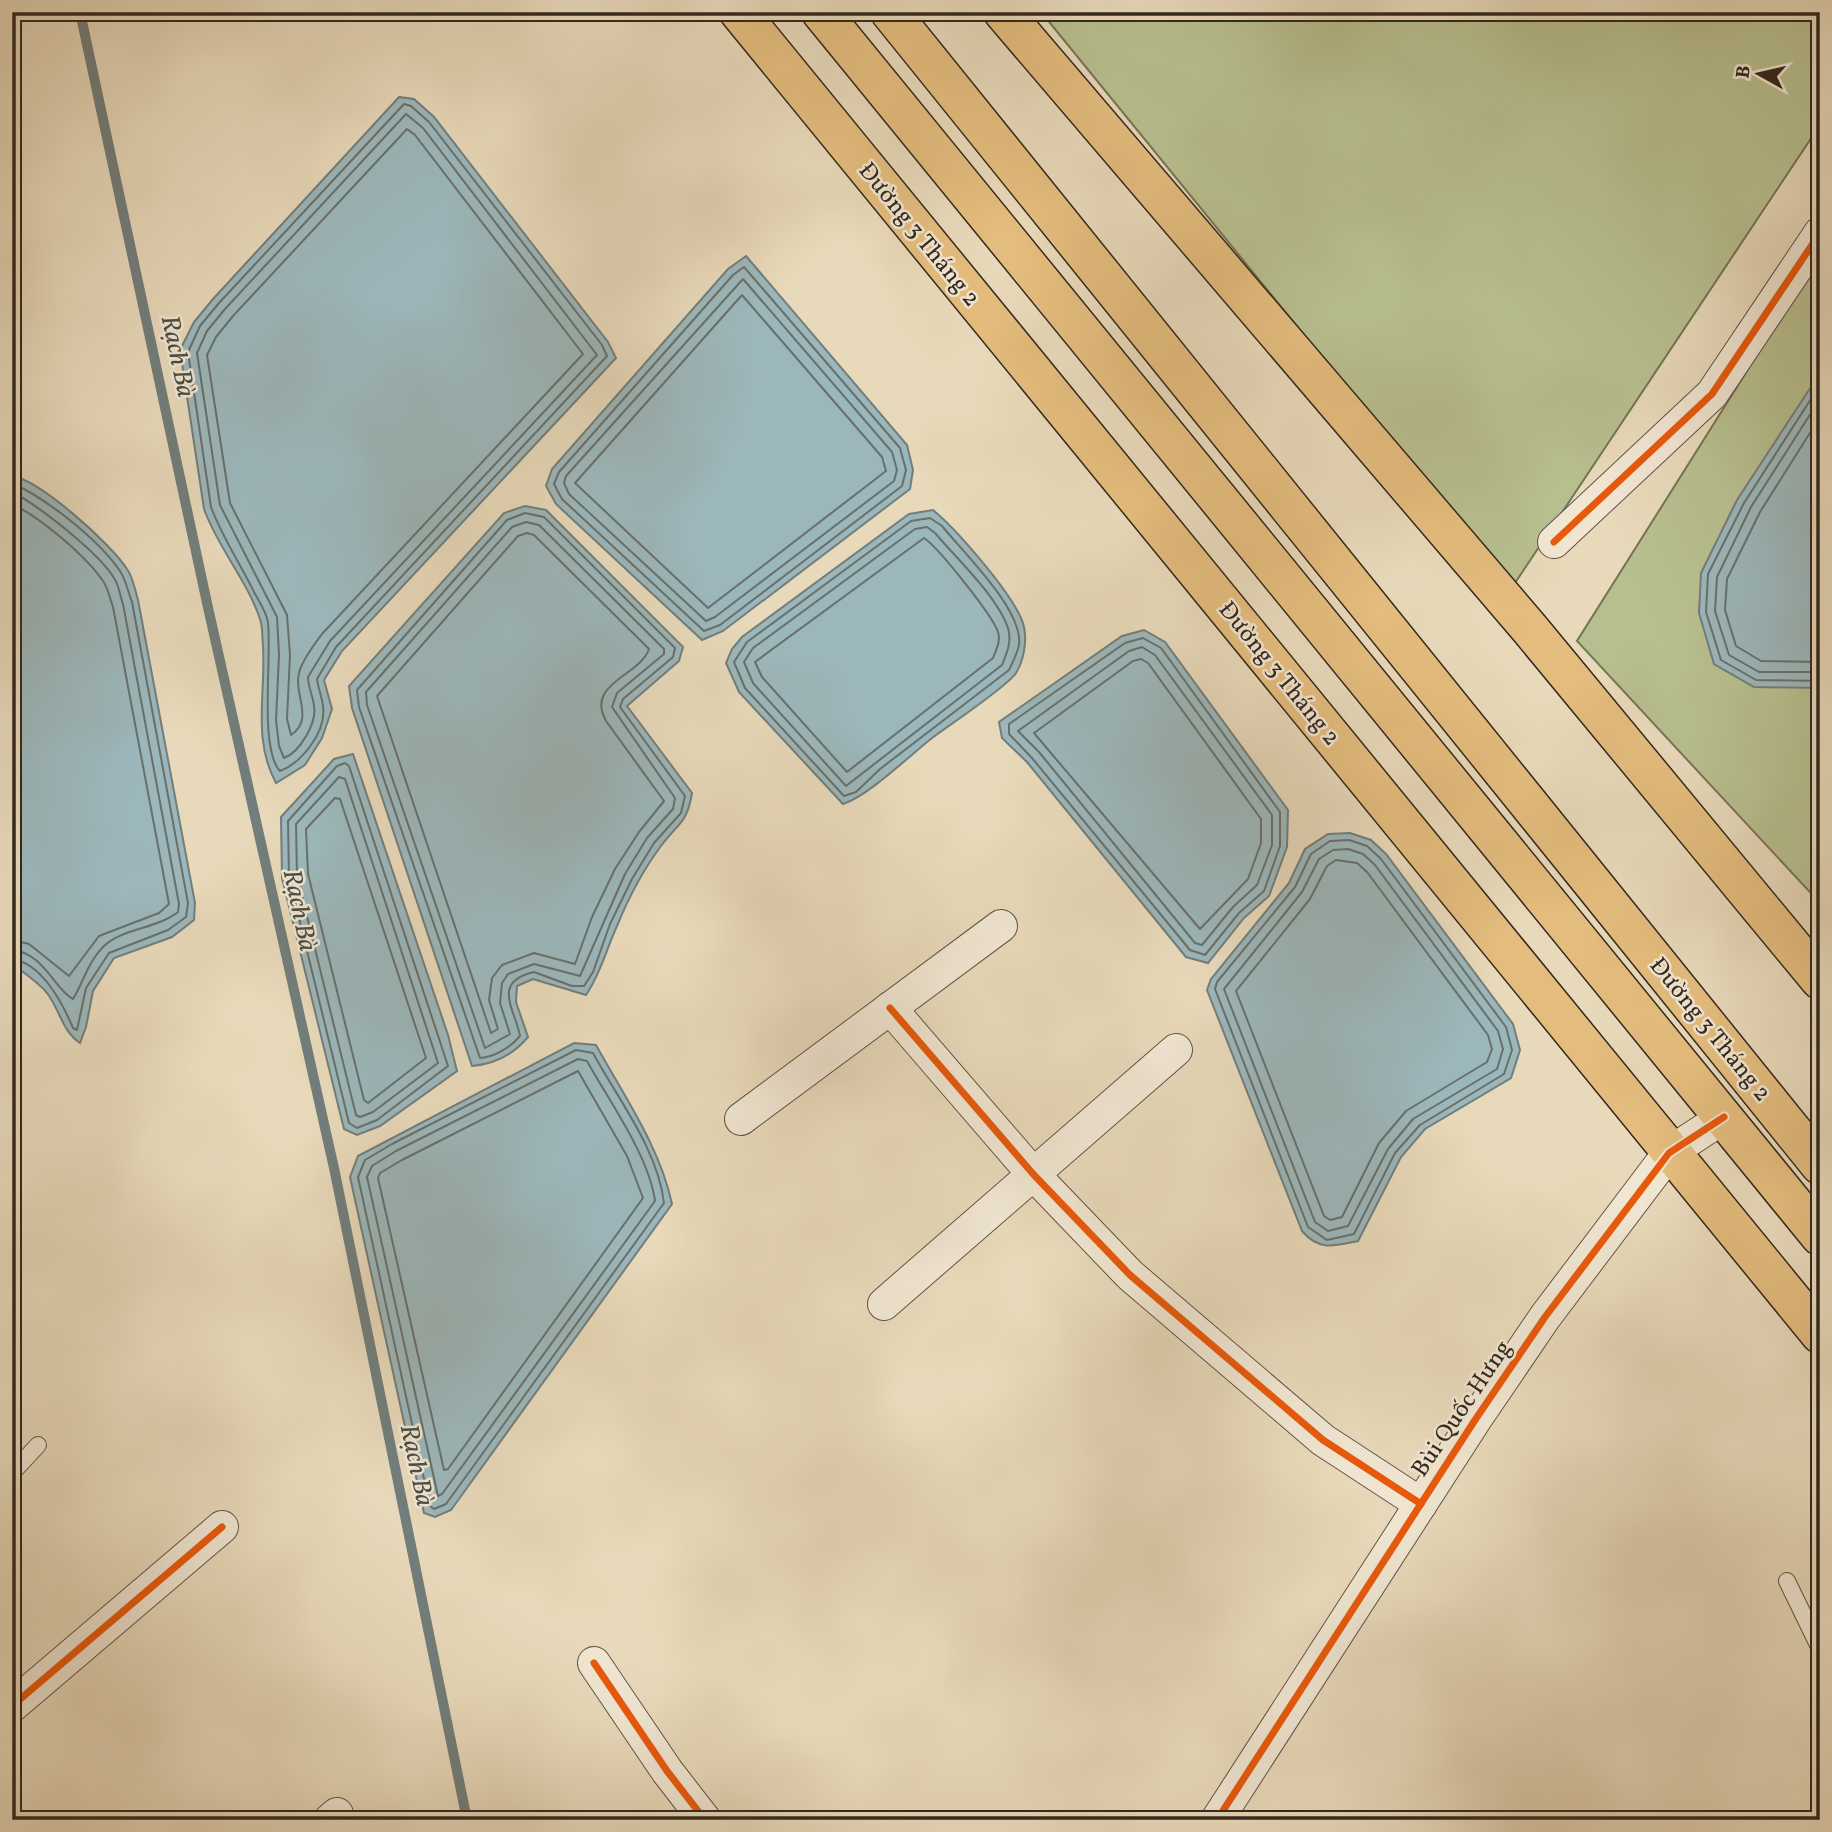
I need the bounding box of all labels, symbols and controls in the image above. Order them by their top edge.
north arrow [1724,38,1794,108]
text: B [1730,64,1758,80]
street label: Đường 3 Tháng 2 [850,156,987,315]
water label: Rạch Bà [151,312,203,401]
street label: Đường 3 Tháng 2 [1210,595,1347,754]
water label: Rạch Bà [273,866,325,955]
street label: Đường 3 Tháng 2 [1641,951,1778,1110]
street label: Bùi Quốc Hưng [1404,1334,1521,1484]
water label: Rạch Bà [390,1421,442,1510]

